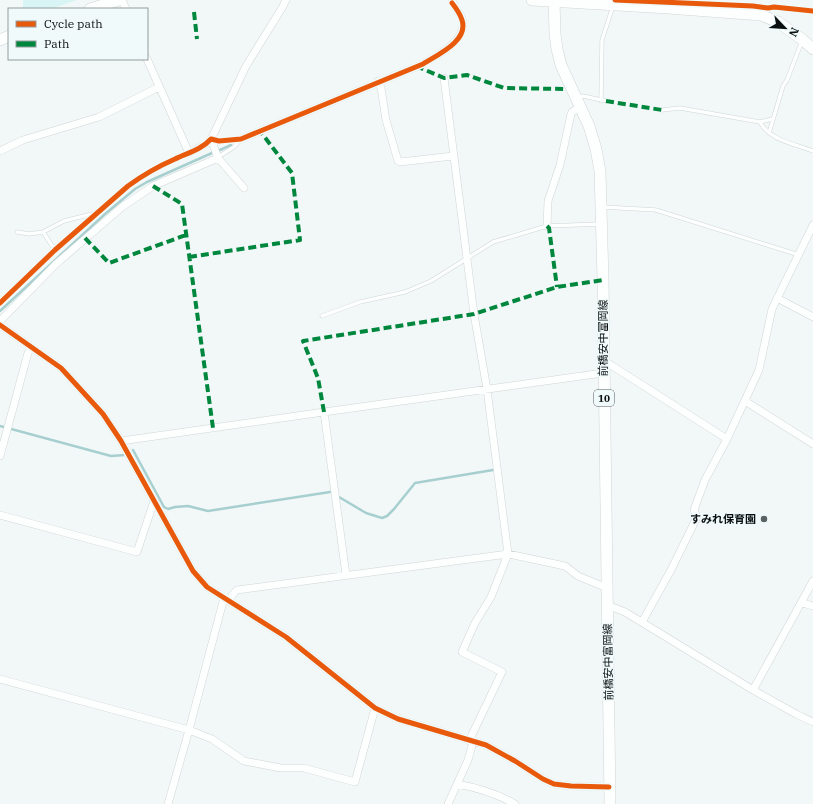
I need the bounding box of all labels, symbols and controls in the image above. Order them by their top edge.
legend [8,8,148,60]
north arrow [765,8,805,48]
text: Cycle path [44,16,103,31]
text: N [786,25,802,39]
text: Path [44,36,70,51]
street label: 前橋安中富岡線 [596,300,610,377]
road number: 10 [594,390,614,406]
place label: すみれ保育園 [690,512,756,526]
marker: すみれ保育園 [759,514,769,524]
street label: 前橋安中富岡線 [600,623,616,701]

